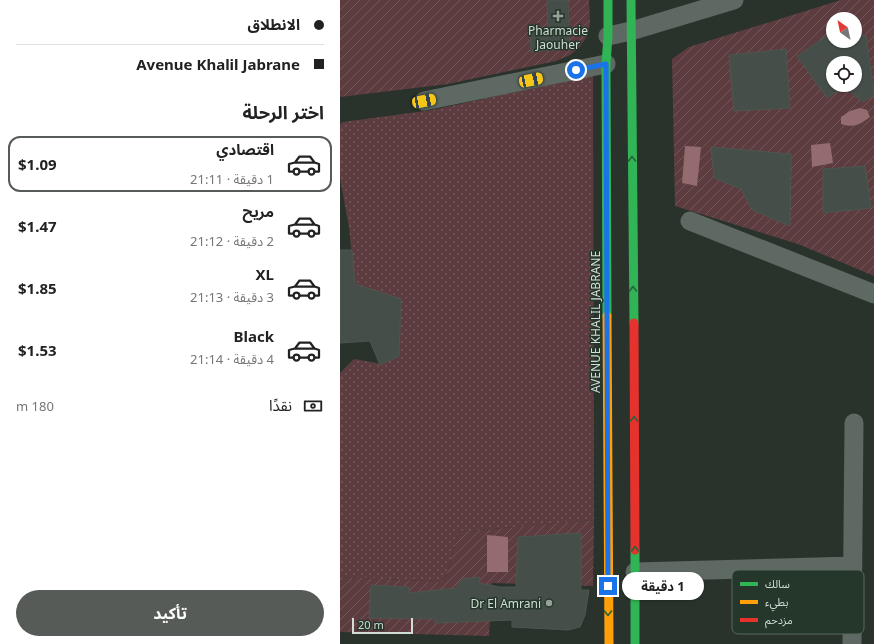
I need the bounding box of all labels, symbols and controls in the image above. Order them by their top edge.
marker: Pharmacie Jaouher [553,11,563,21]
north arrow [826,12,862,48]
map controls [826,12,862,92]
text: الانطلاق [248,14,300,34]
place label: Pharmacie Jaouher [528,22,588,53]
text: Avenue Khalil Jabrane [136,54,300,74]
button: locate [826,56,862,92]
route start [567,61,585,79]
car [518,72,544,88]
car [411,93,437,109]
text: اختر الرحلة [242,100,324,124]
text: اقتصادي [216,139,274,159]
icon: car [286,146,322,182]
text: $1.09 [18,154,57,174]
one-way arrow [628,156,636,162]
text: 1 دقيقة · 21:11 [190,170,274,188]
text: مريح [242,201,274,221]
icon: car [286,208,322,244]
text: $1.47 [18,216,57,236]
text: 2 دقيقة · 21:12 [190,232,274,250]
street label: AVENUE KHALIL JABRANE [587,251,604,393]
text: XL [256,264,274,284]
icon: car [286,270,322,306]
text: $1.85 [18,278,57,298]
one-way arrow [629,286,637,292]
text: 3 دقيقة · 21:13 [190,288,274,306]
text: Black [234,326,274,346]
icon: car [286,332,322,368]
text: $1.53 [18,340,57,360]
text: 4 دقيقة · 21:14 [190,350,274,368]
text: نقدًا [269,395,292,415]
icon: cash [302,395,324,417]
text: 180 m [16,397,54,415]
one-way arrow [630,416,638,422]
one-way arrow [631,546,639,552]
legend [732,570,864,634]
callout: 1 دقيقة [622,572,704,600]
text: سالك [765,576,790,591]
route end [599,577,617,595]
text: 1 دقيقة [641,577,685,595]
button: تأكيد [16,590,324,636]
text: بطيء [765,594,788,612]
place label: Dr El Amrani [470,595,541,612]
marker: Dr El Amrani [544,598,554,608]
one-way arrow [604,610,612,616]
text: مزدحم [765,612,793,629]
scale bar [352,616,413,635]
text: 20 m [358,617,384,632]

